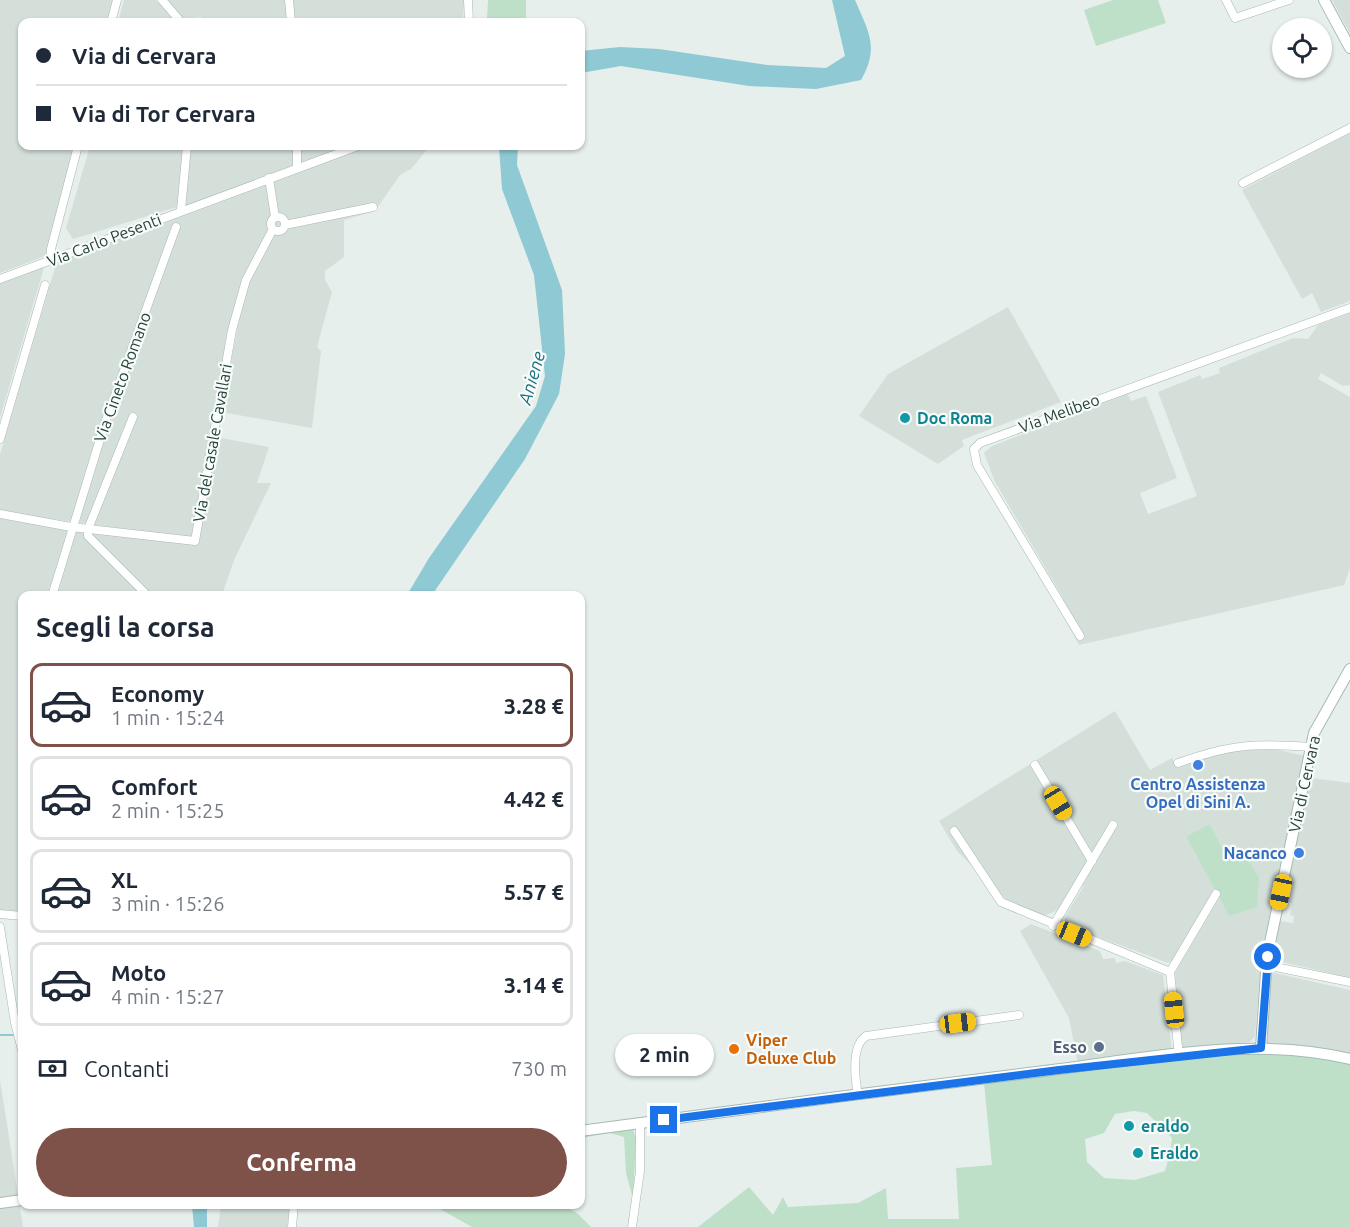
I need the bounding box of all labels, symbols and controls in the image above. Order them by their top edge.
map controls [1272,18,1332,78]
button: locate [1272,18,1332,78]
text: Via di Cervara [72,43,216,68]
text: Via di Tor Cervara [72,101,256,126]
street label: Via Carlo Pesenti [44,210,164,270]
street label: Via Cineto Romano [90,309,154,445]
water label: Aniene [514,349,548,408]
street label: Via del casale Cavallari [189,362,235,524]
street label: Via Melibeo [1016,390,1102,436]
place label: Doc Roma [917,409,992,427]
marker: Doc Roma [898,411,912,425]
text: Scegli la corsa [36,612,215,642]
icon: car [39,678,93,732]
text: Economy [111,681,204,706]
text: 3.28 € [504,693,564,718]
text: 1 min · 15:24 [111,706,225,729]
street label: Via di Cervara [1285,734,1323,834]
marker: Centro Assistenza Opel di Sini A. [1191,758,1205,772]
icon: car [39,771,93,825]
text: Comfort [111,774,198,799]
place label: Centro Assistenza Opel di Sini A. [1130,775,1266,811]
car [1041,783,1075,823]
text: 4.42 € [504,786,564,811]
text: 2 min · 15:25 [111,799,225,822]
place label: Nacanco [1224,844,1287,862]
marker: Nacanco [1292,846,1306,860]
icon: car [39,864,93,918]
text: XL [111,867,138,892]
car [1268,873,1294,911]
text: 5.57 € [504,879,564,904]
text: 3 min · 15:26 [111,892,225,915]
car [1054,919,1094,949]
route start [1254,943,1281,970]
icon: car [39,957,93,1011]
text: Moto [111,960,166,985]
text: 3.14 € [504,972,564,997]
text: 4 min · 15:27 [111,985,225,1008]
car [1163,991,1185,1029]
car [939,1012,977,1034]
place label: Viper Deluxe Club [746,1031,836,1067]
callout: 2 min [614,1033,714,1075]
place label: Esso [1053,1038,1087,1056]
marker: Esso [1092,1040,1106,1054]
marker: Viper Deluxe Club [727,1042,741,1056]
text: 2 min [639,1043,690,1066]
icon: cash [36,1052,69,1085]
text: Contanti [84,1056,169,1081]
text: 730 m [511,1057,567,1080]
route end [650,1106,677,1133]
place label: eraldo [1141,1117,1189,1135]
marker: eraldo [1122,1119,1136,1133]
button: Conferma [36,1128,567,1197]
place label: Eraldo [1150,1144,1199,1162]
marker: Eraldo [1131,1146,1145,1160]

